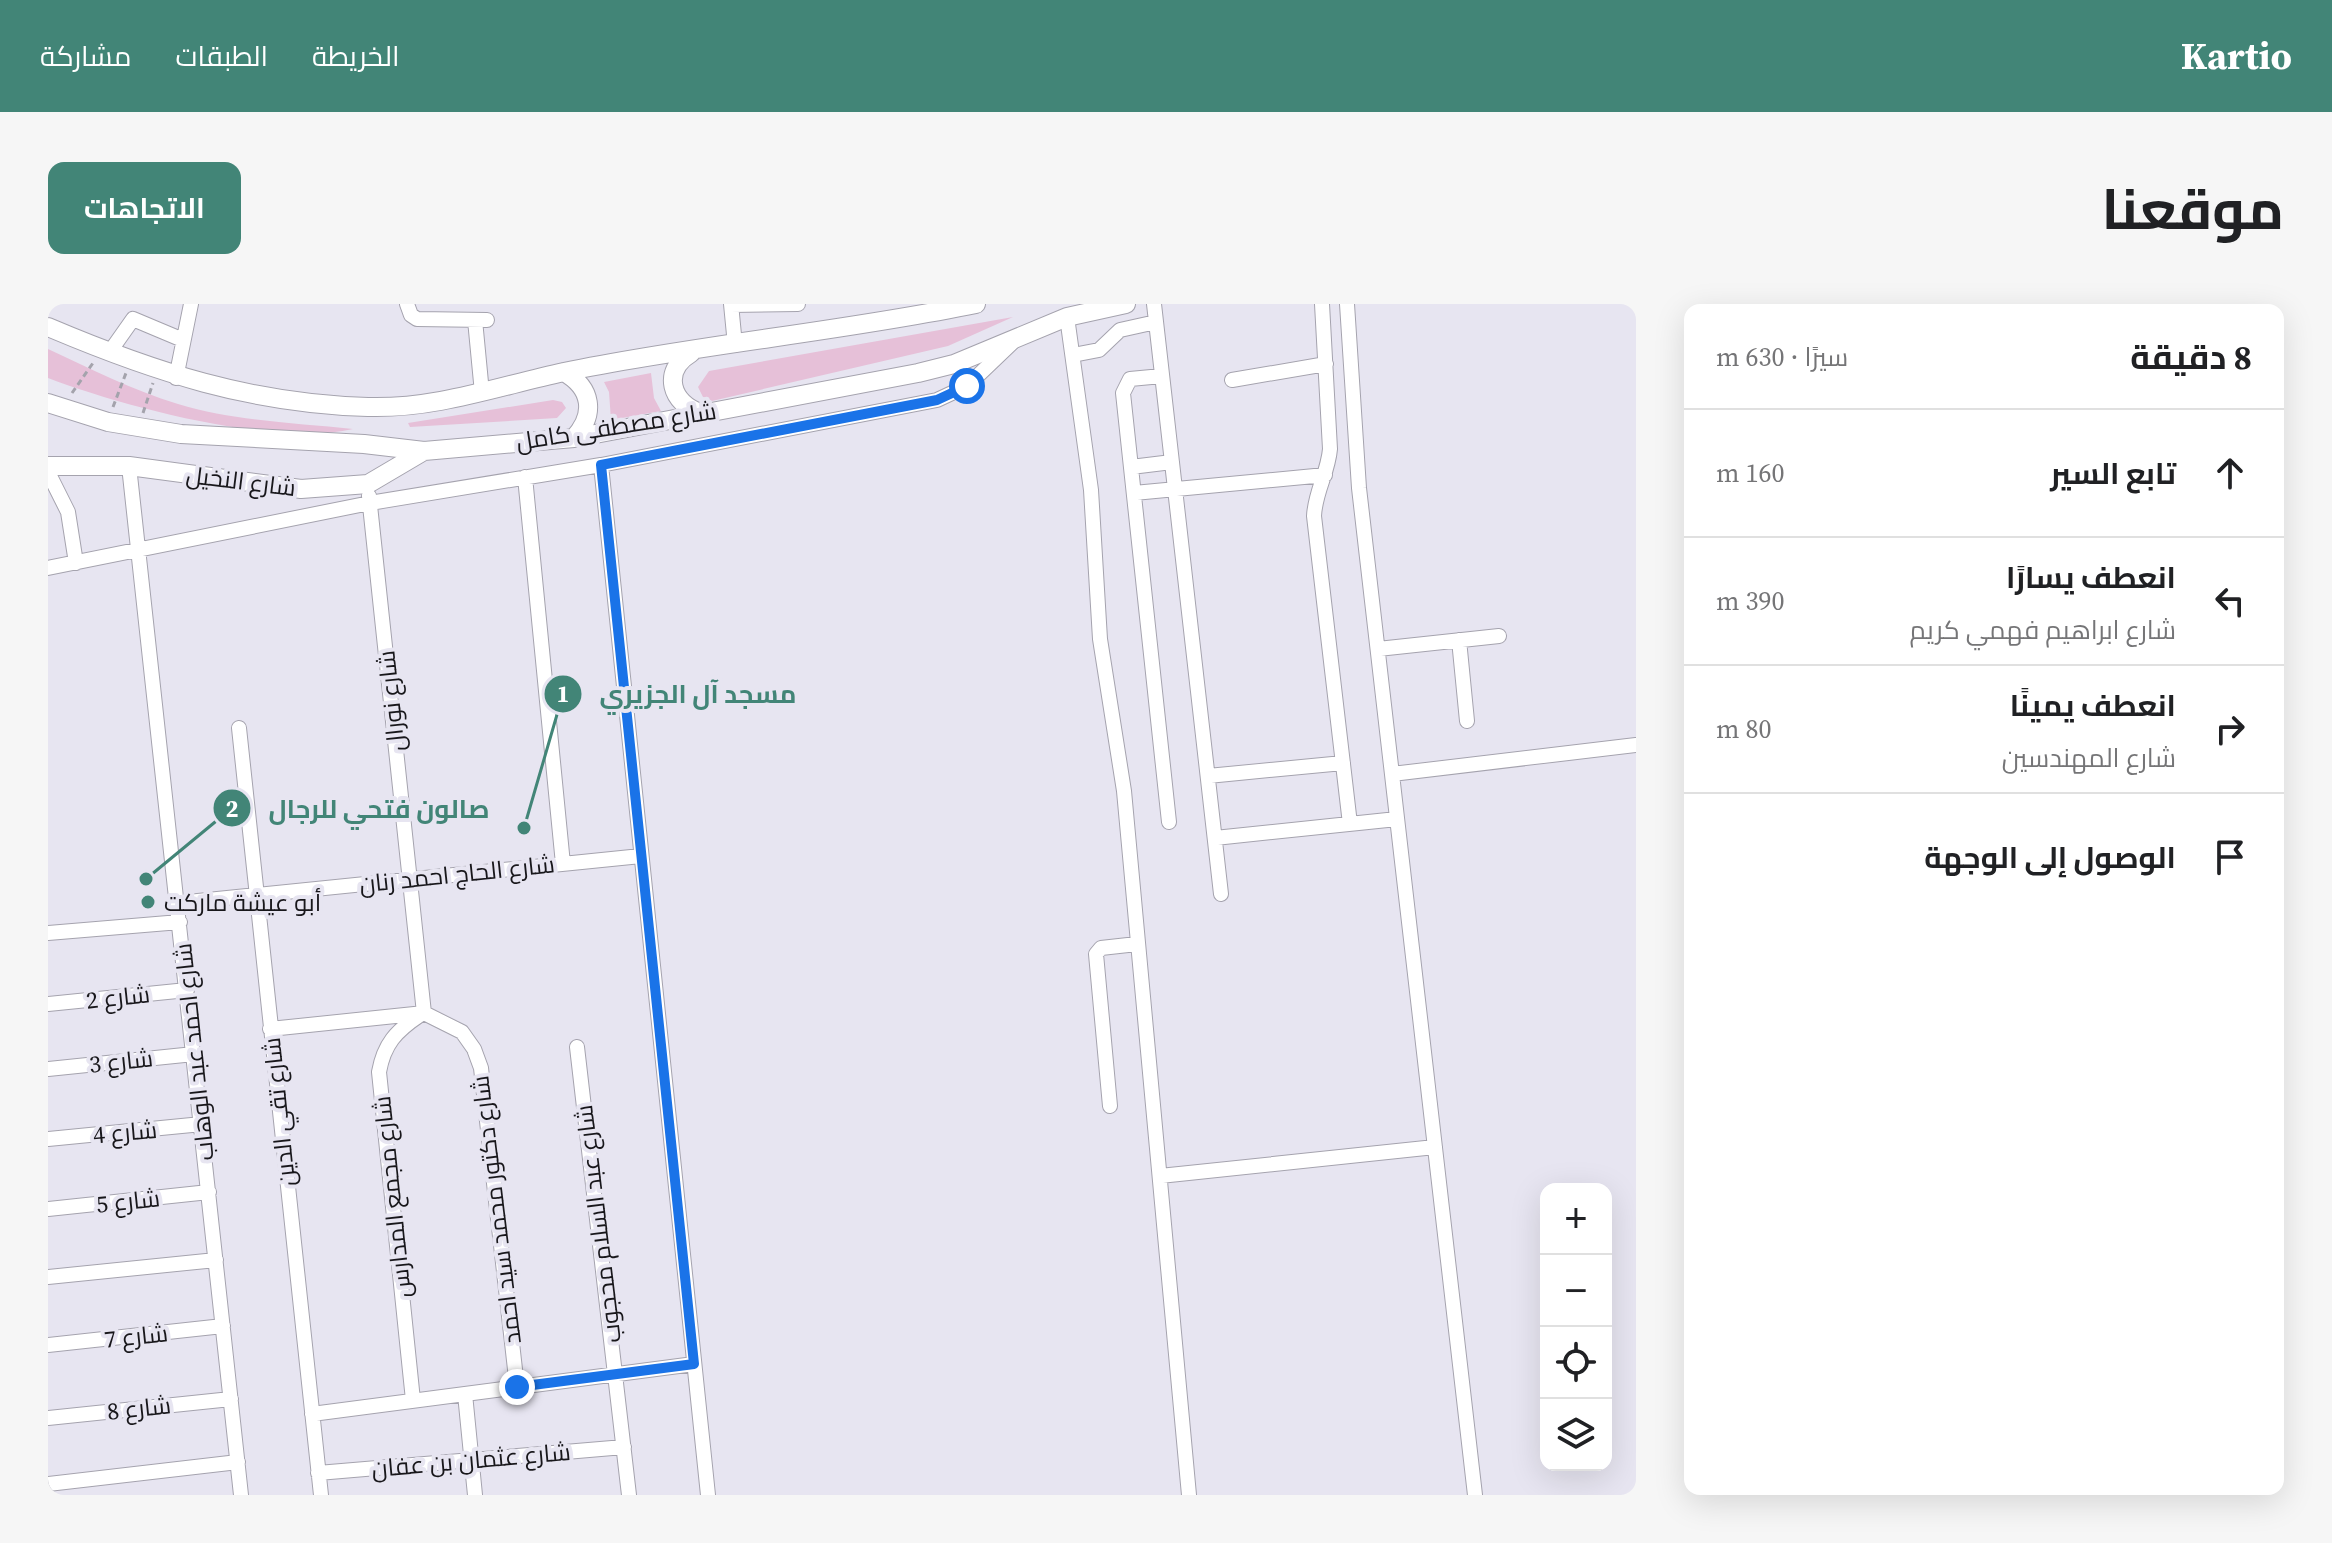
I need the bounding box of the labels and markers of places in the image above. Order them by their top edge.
callout: مسجد آل الجزيري [543,669,812,719]
callout: صالون فتحي للرجال [212,783,505,833]
place label: أبو عيشة ماركت [164,886,321,919]
marker: أبو عيشة ماركت [139,893,157,911]

